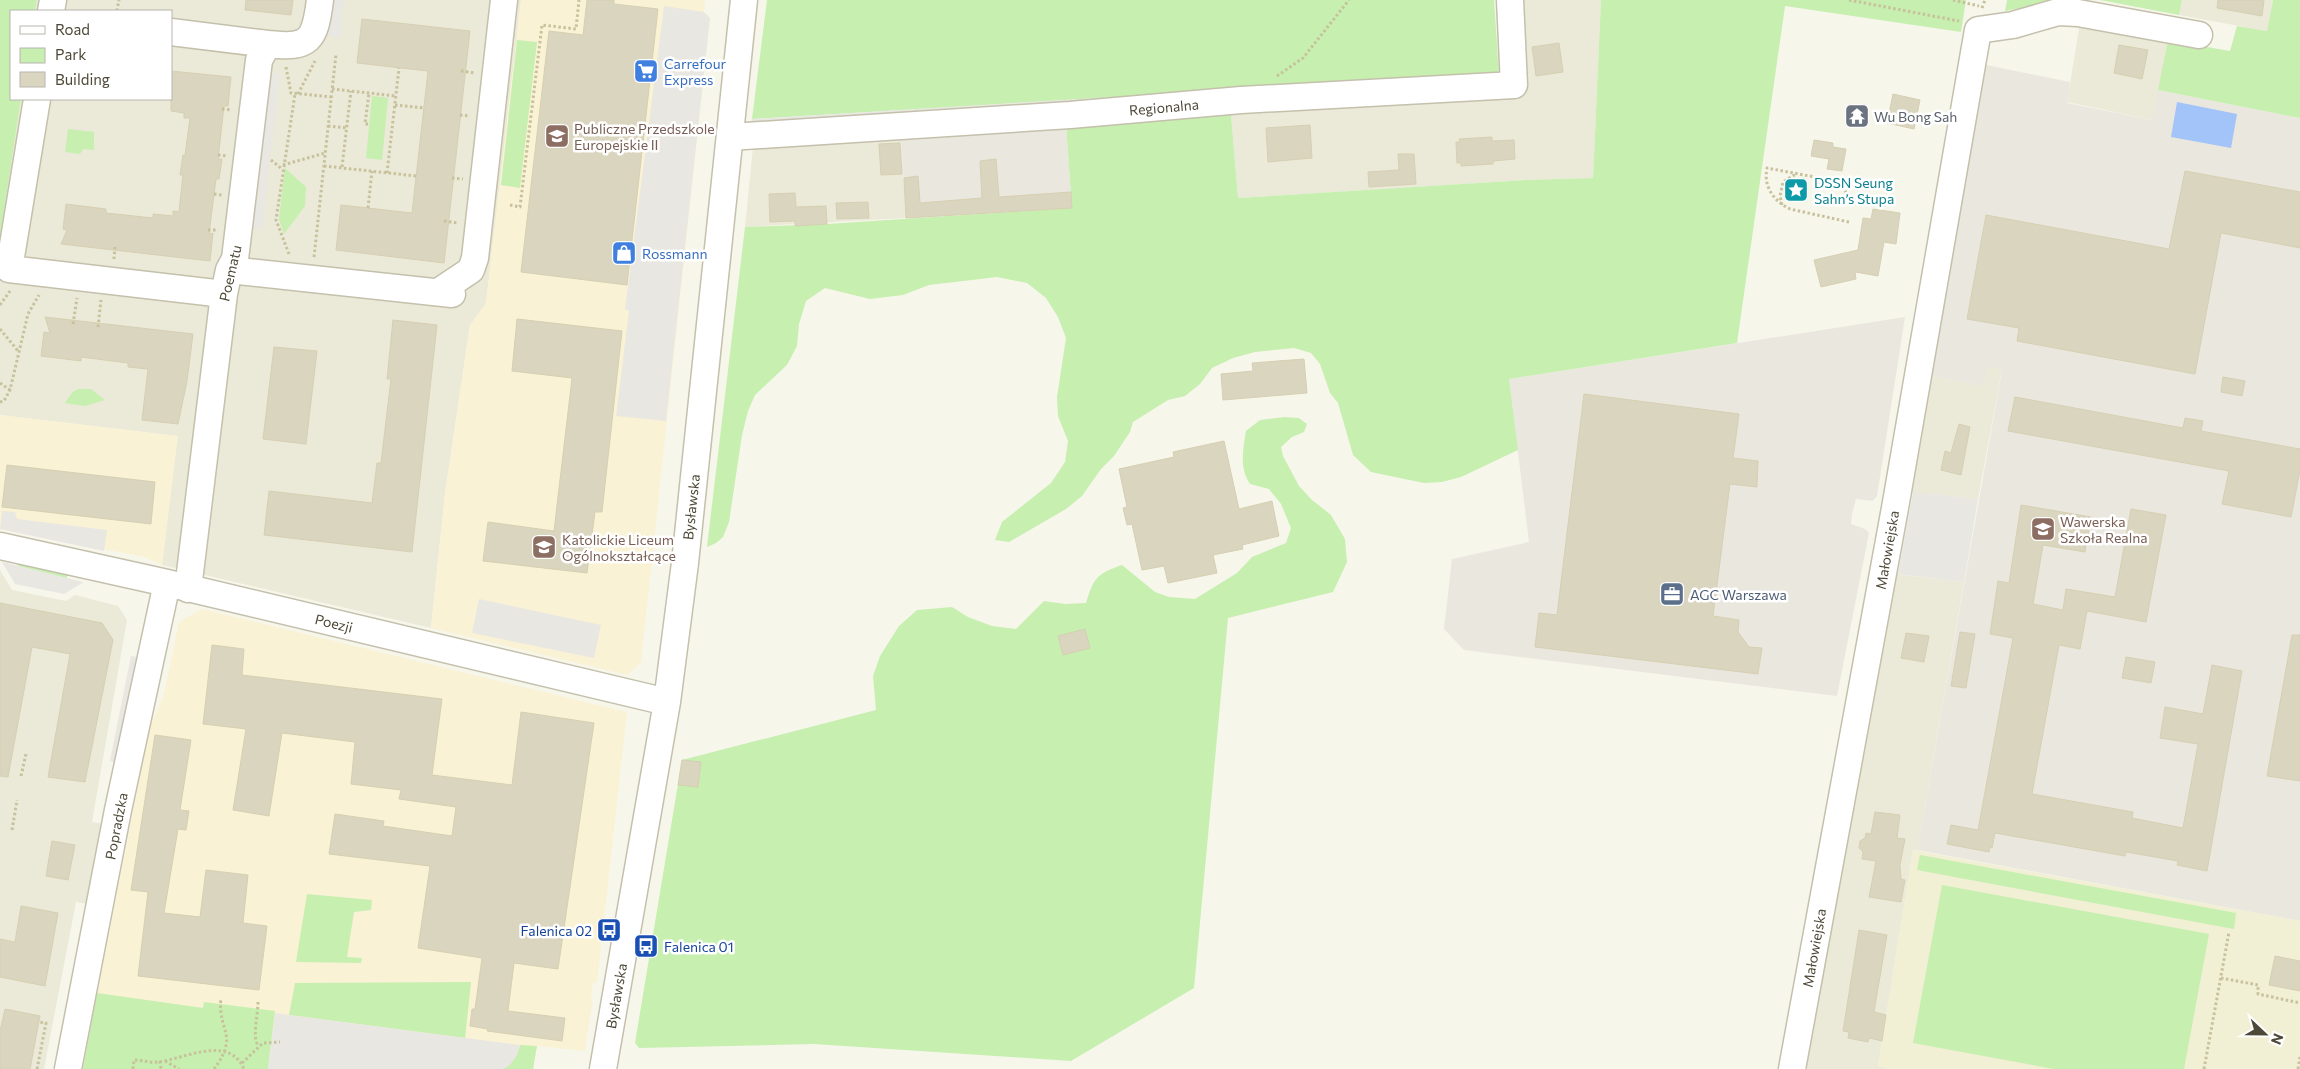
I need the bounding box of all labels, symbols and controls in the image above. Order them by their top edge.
legend [10,10,172,100]
text: Road [55,20,90,38]
text: Park [55,45,86,63]
place label: Carrefour Express [664,55,727,88]
supermarket icon: Carrefour Express [633,58,659,84]
text: Building [55,70,110,88]
street label: Regionalna [1128,95,1200,119]
temple icon: Wu Bong Sah [1844,103,1870,129]
place label: Wu Bong Sah [1874,108,1957,125]
place label: Publiczne Przedszkole Europejskie II [574,120,715,153]
school or university icon: Publiczne Przedszkole Europejskie II [544,123,570,149]
place label: DSSN Seung Sahn’s Stupa [1814,174,1894,207]
place icon: DSSN Seung Sahn’s Stupa [1783,177,1809,203]
shop icon: Rossmann [611,240,637,266]
street label: Poematu [215,243,245,303]
place label: Rossmann [642,245,707,262]
street label: Bysławska [679,473,703,541]
street label: Małowiejska [1872,509,1902,591]
place label: Wawerska Szkoła Realna [2060,513,2148,546]
school or university icon: Wawerska Szkoła Realna [2030,516,2056,542]
place label: Katolickie Liceum Ogólnokształcące [562,531,676,564]
school or university icon: Katolickie Liceum Ogólnokształcące [531,534,557,560]
office icon: AGC Warszawa [1659,581,1685,607]
place label: AGC Warszawa [1690,586,1787,603]
street label: Poezji [313,610,355,636]
street label: Popradzka [101,791,131,861]
street label: Małowiejska [1799,907,1829,989]
bus stop icon: Falenica 02 [596,917,622,943]
place label: Falenica 02 [521,922,592,939]
bus stop icon: Falenica 01 [633,933,659,959]
place label: Falenica 01 [664,938,734,955]
street label: Bysławska [602,962,630,1030]
north arrow [2240,1009,2290,1059]
text: N [2268,1031,2287,1047]

